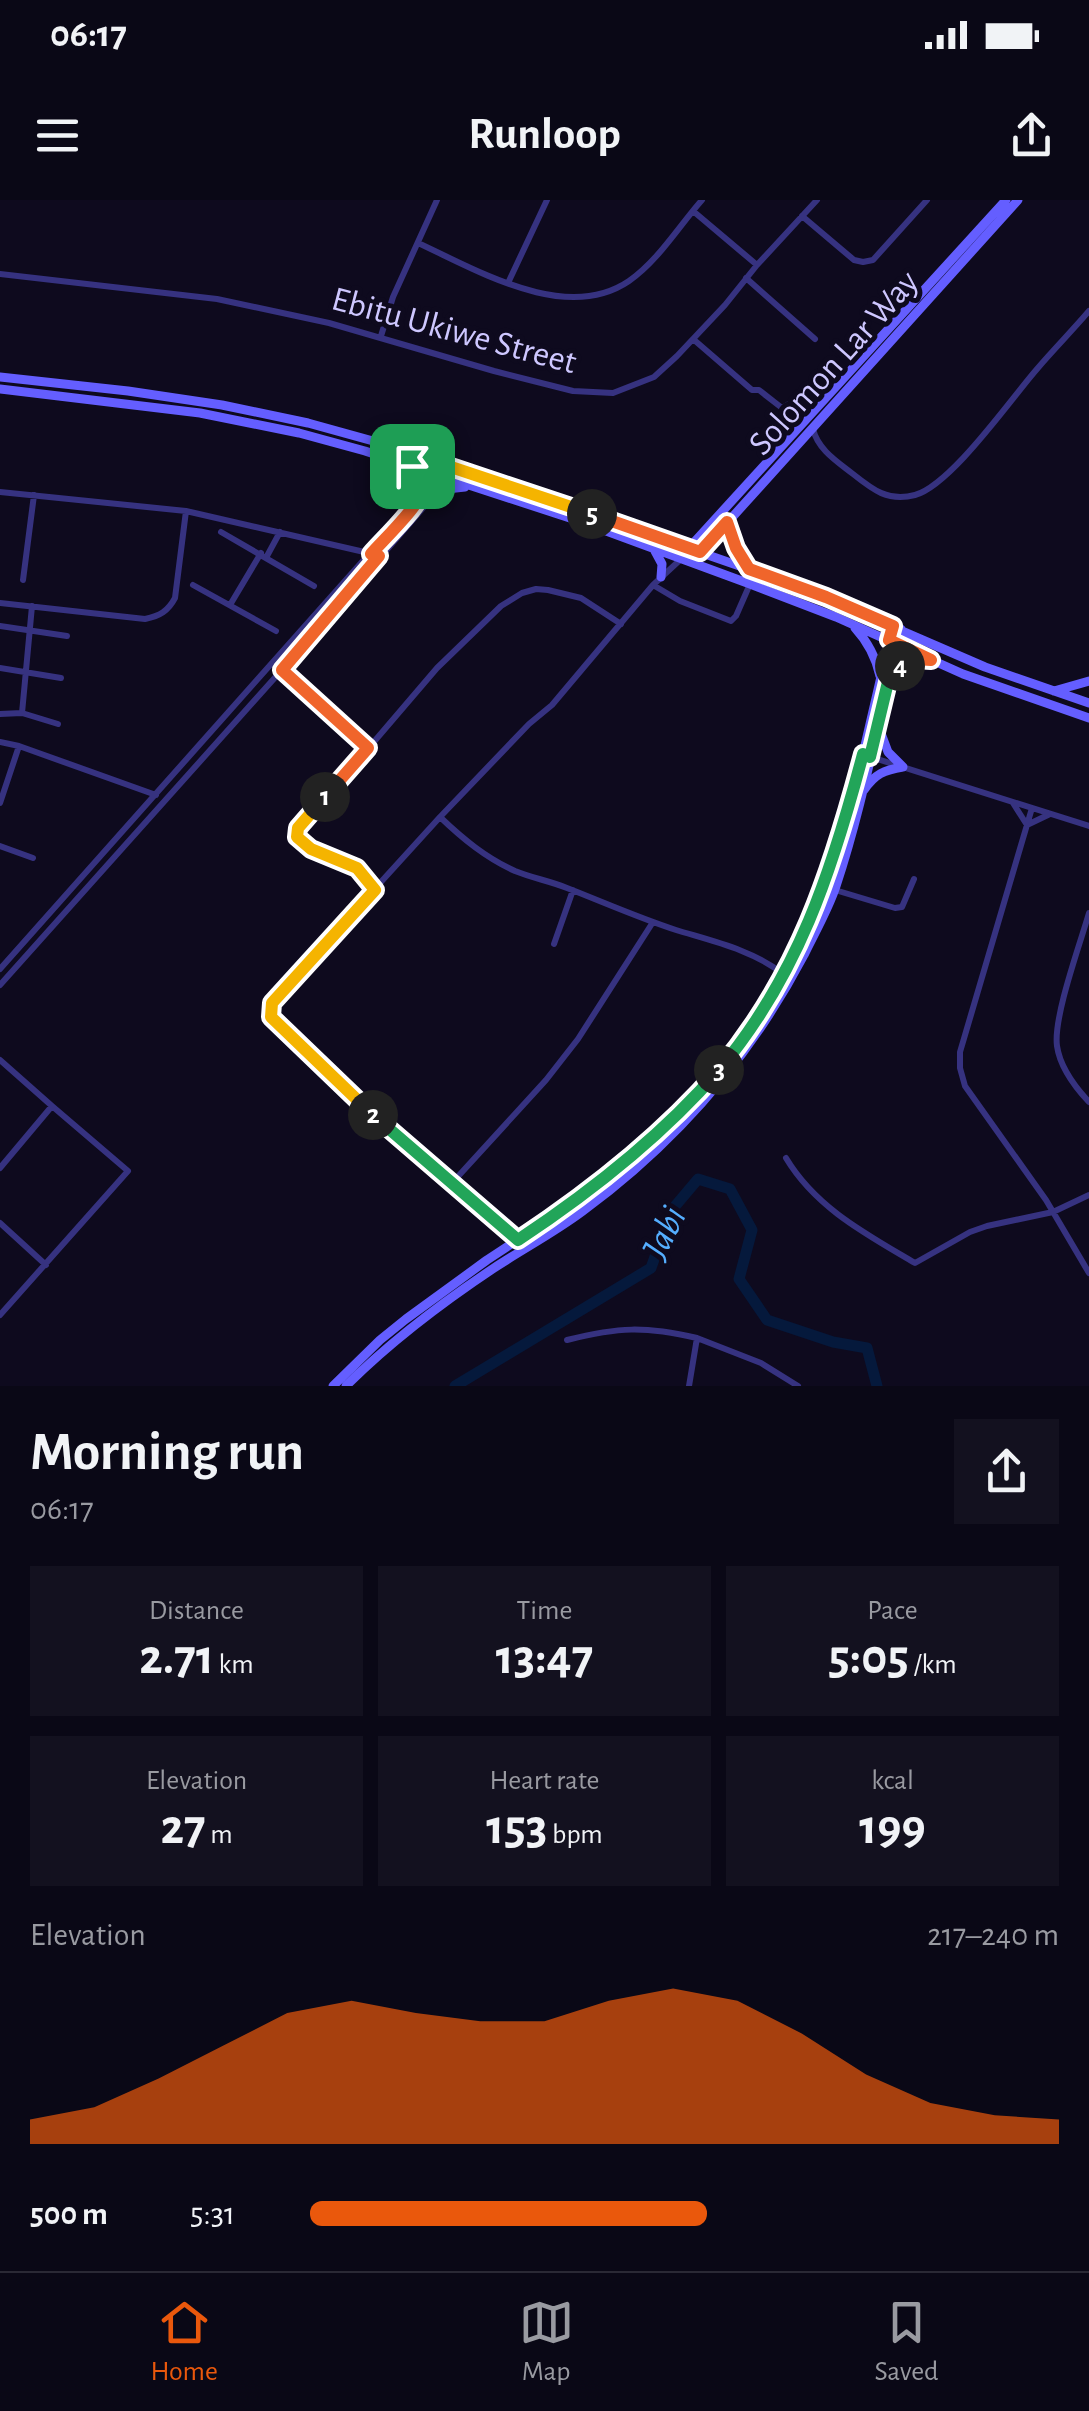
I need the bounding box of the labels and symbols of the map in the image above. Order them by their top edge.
street label: Solomon Lar Way [742,264,926,462]
street label: Ebitu Ukiwe Street [328,282,580,380]
pin [370,424,455,509]
pin: 5 [567,489,617,539]
pin: 4 [875,641,925,691]
pin: 1 [300,772,350,822]
pin: 3 [694,1045,744,1095]
pin: 2 [348,1090,398,1140]
water label: Jabi [635,1201,694,1267]

